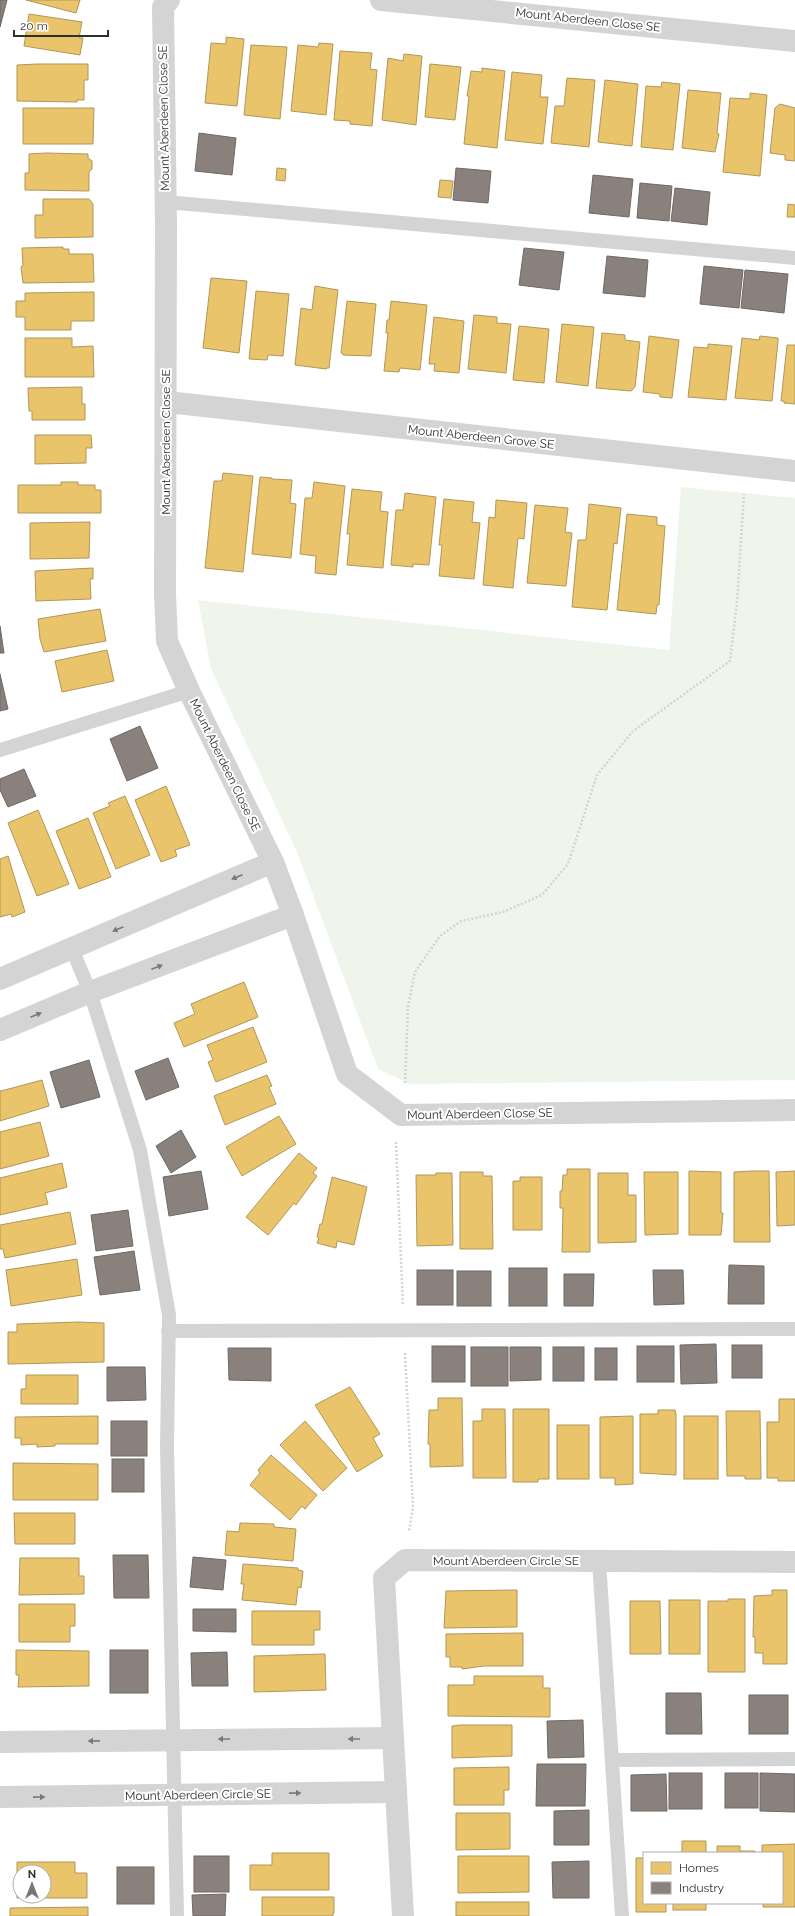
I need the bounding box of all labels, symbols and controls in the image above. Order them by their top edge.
street label: Mount Aberdeen Close SE [515,5,661,35]
scale bar [14,12,108,38]
text: 20 m [20,19,48,33]
street label: Mount Aberdeen Close SE [156,45,172,191]
street label: Mount Aberdeen Close SE [159,369,173,515]
street label: Mount Aberdeen Grove SE [407,422,555,452]
street label: Mount Aberdeen Close SE [187,696,263,834]
one-way arrow [231,874,243,881]
one-way arrow [112,926,123,932]
one-way arrow [151,963,163,969]
one-way arrow [30,1012,42,1018]
street label: Mount Aberdeen Close SE [407,1106,553,1122]
street label: Mount Aberdeen Circle SE [433,1554,579,1568]
one-way arrow [348,1735,360,1742]
one-way arrow [217,1736,230,1742]
one-way arrow [87,1738,100,1744]
street label: Mount Aberdeen Circle SE [125,1787,271,1803]
one-way arrow [289,1790,302,1796]
one-way arrow [33,1794,46,1800]
legend [643,1852,783,1904]
text: Homes [679,1861,719,1875]
north arrow [12,1864,52,1904]
text: N [28,1868,36,1881]
text: Industry [679,1881,725,1895]

